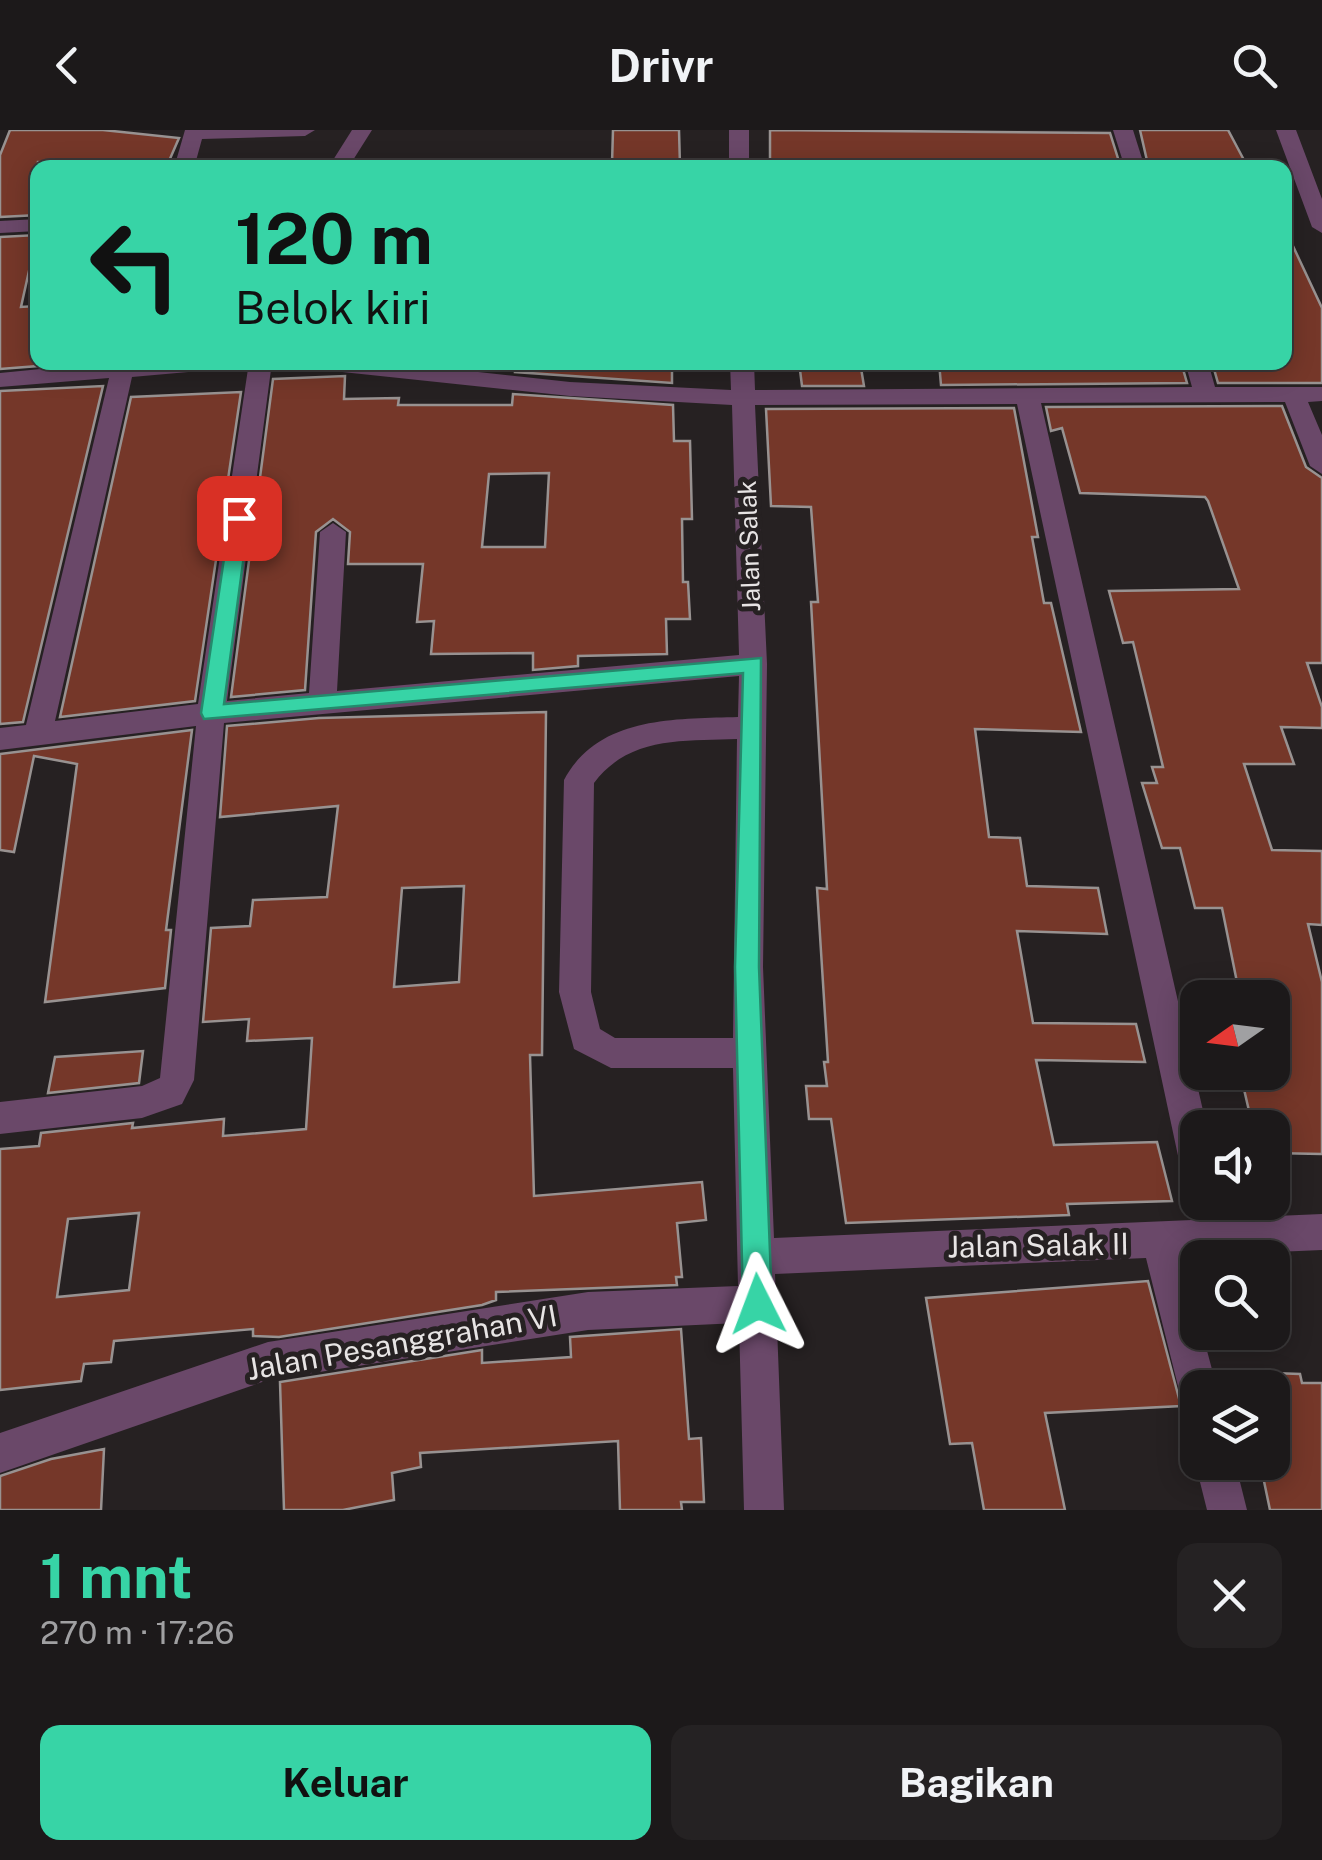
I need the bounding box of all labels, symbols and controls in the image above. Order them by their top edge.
icon: back [40,38,95,93]
icon: search [1227,38,1282,93]
text: Drivr [609,39,713,92]
text: 120 m [235,197,433,280]
icon: left [70,200,200,330]
text: Belok kiri [235,281,430,334]
pin [197,476,282,561]
street label: Jalan Salak [732,480,766,612]
icon: arrive [212,491,267,546]
north arrow [1180,980,1290,1090]
map controls [1180,980,1290,1480]
button: sound [1180,1110,1290,1220]
street label: Jalan Salak II [947,1225,1129,1265]
button: search [1180,1240,1290,1350]
position arrow [706,1252,810,1356]
street label: Jalan Pesanggrahan VI [244,1297,560,1387]
button: layers [1180,1370,1290,1480]
text: 1 mnt [40,1541,192,1612]
button: close [1177,1543,1282,1648]
text: 270 m · 17:26 [40,1614,234,1651]
button: Keluar [40,1725,651,1840]
button: Bagikan [671,1725,1282,1840]

